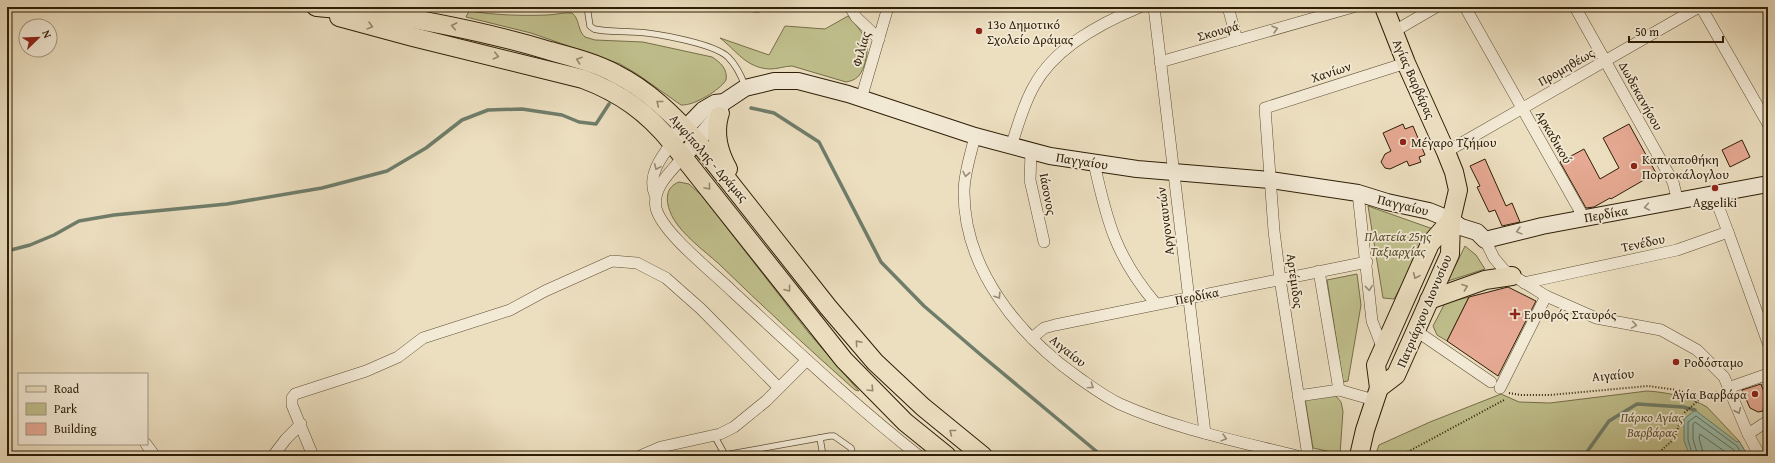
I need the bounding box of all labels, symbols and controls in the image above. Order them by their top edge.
place label: 13ο Δημοτικό Σχολείο Δράμας [987,15,1074,49]
street label: Σκουφά [1195,16,1241,46]
north arrow [18,18,58,58]
scale bar [1629,18,1723,44]
one-way arrow [366,21,373,30]
one-way arrow [450,22,457,31]
text: 50 m [1635,23,1659,40]
one-way arrow [1271,25,1278,34]
marker: 13ο Δημοτικό Σχολείο Δράμας [974,26,984,36]
text: N [38,28,56,41]
street label: Φιλίας [847,29,875,69]
street label: Αγίας Βαρβάρας [1388,36,1440,122]
street label: Προμηθέως [1534,43,1598,91]
one-way arrow [493,52,500,60]
one-way arrow [576,56,583,65]
street label: Χανίων [1308,56,1354,87]
street label: Δωδεκανήσου [1614,58,1668,134]
one-way arrow [656,101,663,108]
street label: Αρκαδικού [1531,107,1577,167]
street label: Αμφίπολης - Δράμας [665,110,753,207]
place label: Μέγαρο Τζήμου [1411,133,1497,152]
marker: Μέγαρο Τζήμου [1398,137,1408,147]
street label: Παγγαίου [1055,148,1110,175]
place label: Καπναποθήκη Πορτοκάλογλου [1642,150,1729,184]
marker: Καπναποθήκη Πορτοκάλογλου [1629,161,1639,171]
one-way arrow [654,163,662,171]
one-way arrow [963,171,971,177]
street label: Ιάσονος [1035,171,1061,217]
one-way arrow [703,182,710,189]
marker: Aggeliki [1710,183,1720,193]
street label: Αργοναυτών [1151,185,1179,256]
street label: Παγγαίου [1375,189,1431,221]
place label: Aggeliki [1693,193,1738,212]
street label: Περδίκα [1583,201,1629,227]
one-way arrow [1644,202,1650,211]
one-way arrow [1516,226,1522,234]
park label: Πλατεία 25ης Ταξιαρχίας [1364,227,1432,261]
street label: Τενέδου [1619,229,1667,257]
street label: Πατριάρχου Διονυσίου [1392,251,1457,371]
street label: Αρτέμιδος [1282,252,1308,310]
one-way arrow [1413,272,1421,280]
street label: Περδίκα [1173,282,1221,310]
one-way arrow [1462,283,1469,291]
one-way arrow [783,285,790,292]
one-way arrow [1365,285,1374,291]
one-way arrow [993,292,1001,299]
place label: Ερυθρός Σταυρός [1524,305,1617,324]
marker: Ερυθρός Σταυρός [1509,308,1521,320]
one-way arrow [1631,320,1637,329]
street label: Αιγαίου [1046,330,1091,372]
one-way arrow [856,340,863,347]
place label: Ροδόσταμο [1684,353,1744,372]
marker: Ροδόσταμο [1671,357,1681,367]
street label: Αιγαίου [1591,364,1635,386]
legend [18,373,148,445]
text: Road [54,380,80,397]
one-way arrow [1087,381,1094,389]
one-way arrow [866,384,874,392]
place label: Αγία Βαρβάρα [1672,385,1747,404]
marker: Αγία Βαρβάρα [1750,389,1760,399]
text: Park [54,400,78,417]
one-way arrow [1733,407,1741,415]
park label: Πάρκο Αγίας Βαρβάρας [1620,408,1684,442]
text: Building [54,420,97,437]
one-way arrow [950,430,957,437]
one-way arrow [1221,433,1228,442]

